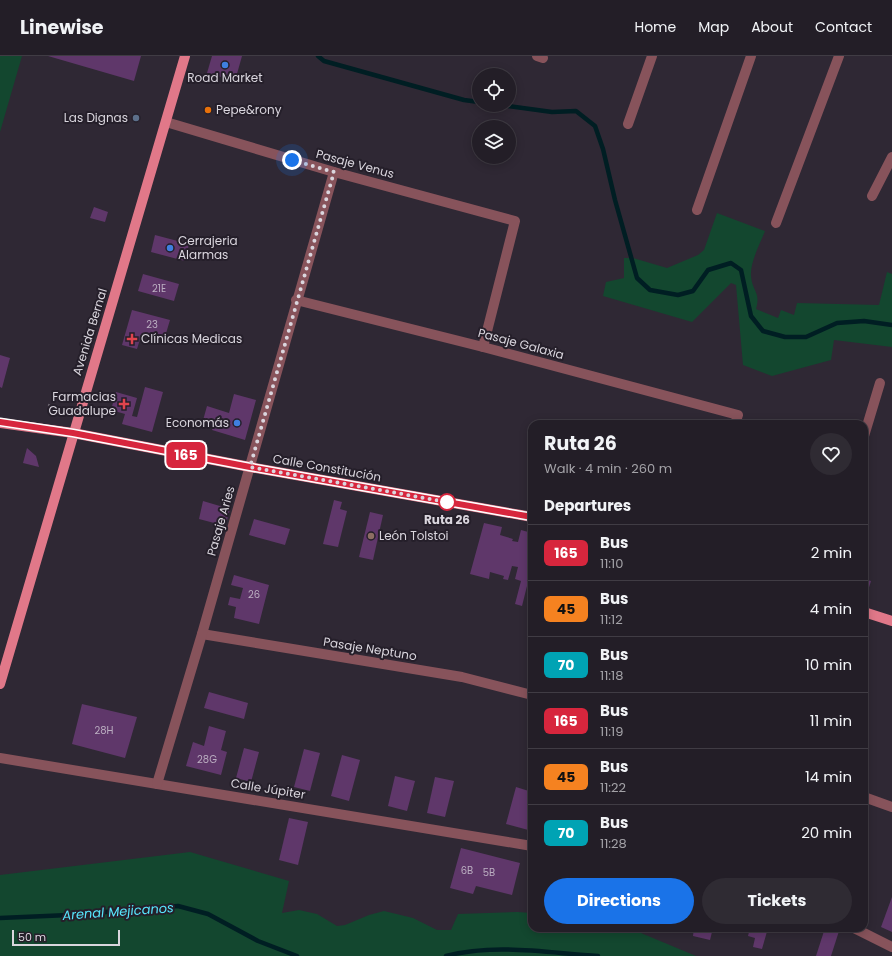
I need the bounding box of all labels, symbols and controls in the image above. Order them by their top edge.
text: Linewise [20,14,104,41]
text: Home [634,17,676,37]
text: Map [698,17,729,37]
text: About [751,17,793,37]
text: Contact [815,17,872,37]
marker: Road Market [220,60,230,70]
map controls [472,68,516,164]
button: locate [472,68,516,112]
place label: Road Market [187,69,263,86]
place label: Pepe&rony [216,101,282,118]
marker: Pepe&rony [203,105,213,115]
place label: Las Dignas [64,109,128,126]
marker: Las Dignas [131,113,141,123]
button: layers [472,120,516,164]
street label: Pasaje Venus [314,145,396,182]
your location [282,150,302,170]
place label: Cerrajeria Alarmas [178,232,238,263]
marker: Cerrajeria Alarmas [165,243,175,253]
house number: 21E [152,281,166,296]
street label: Avenida Bernal [68,286,111,378]
house number: 23 [146,317,158,332]
street label: Pasaje Galaxia [476,324,566,363]
place label: Clínicas Medicas [141,330,242,347]
marker: Clínicas Medicas [126,333,138,345]
place label: Farmacias Guadalupe [48,388,116,419]
marker: Farmacias Guadalupe [119,399,129,409]
place label: Economás [166,414,229,431]
marker: Economás [232,418,242,428]
text: Ruta 26 [544,430,617,457]
button: heart [810,433,852,475]
line badge: 165 [163,442,209,468]
text: 165 [174,445,198,465]
street label: Calle Constitución [272,450,383,485]
text: Walk · 4 min · 260 m [544,459,672,478]
street label: Pasaje Aries [202,484,239,558]
marker: Ruta 26 [438,493,456,511]
text: Departures [544,495,631,516]
place label: Ruta 26 [424,511,470,528]
place label: León Tolstoi [379,527,449,544]
marker: León Tolstoi [366,531,376,541]
text: Bus [600,532,628,553]
text: 2 min [811,542,852,563]
text: 165 [554,543,578,563]
text: 11:10 [600,554,623,573]
house number: 26 [248,587,260,602]
text: Bus [600,588,628,609]
text: 4 min [810,598,852,619]
text: 45 [557,599,575,619]
text: 11:12 [600,610,623,629]
street label: Pasaje Neptuno [322,633,418,664]
text: Bus [600,644,628,665]
text: 10 min [805,654,852,675]
text: 70 [558,655,574,675]
text: 11:18 [600,666,623,685]
text: Bus [600,700,628,721]
text: 11 min [810,710,852,731]
text: 165 [554,711,578,731]
text: 11:19 [600,722,623,741]
house number: 28H [95,723,114,738]
house number: 28G [197,752,217,767]
text: Bus [600,756,628,777]
text: 14 min [805,766,852,787]
text: 45 [557,767,575,787]
street label: Calle Júpiter [230,774,307,803]
text: 11:22 [600,778,626,797]
text: Bus [600,812,628,833]
text: 20 min [801,822,852,843]
text: 70 [558,823,574,843]
text: 11:28 [600,834,627,853]
house number: 6B [461,863,473,878]
house number: 5B [483,865,495,880]
button: Directions [544,878,694,924]
button: Tickets [702,878,852,924]
water label: Arenal Mejicanos [61,898,175,925]
scale bar [12,928,120,947]
text: 50 m [18,929,46,945]

